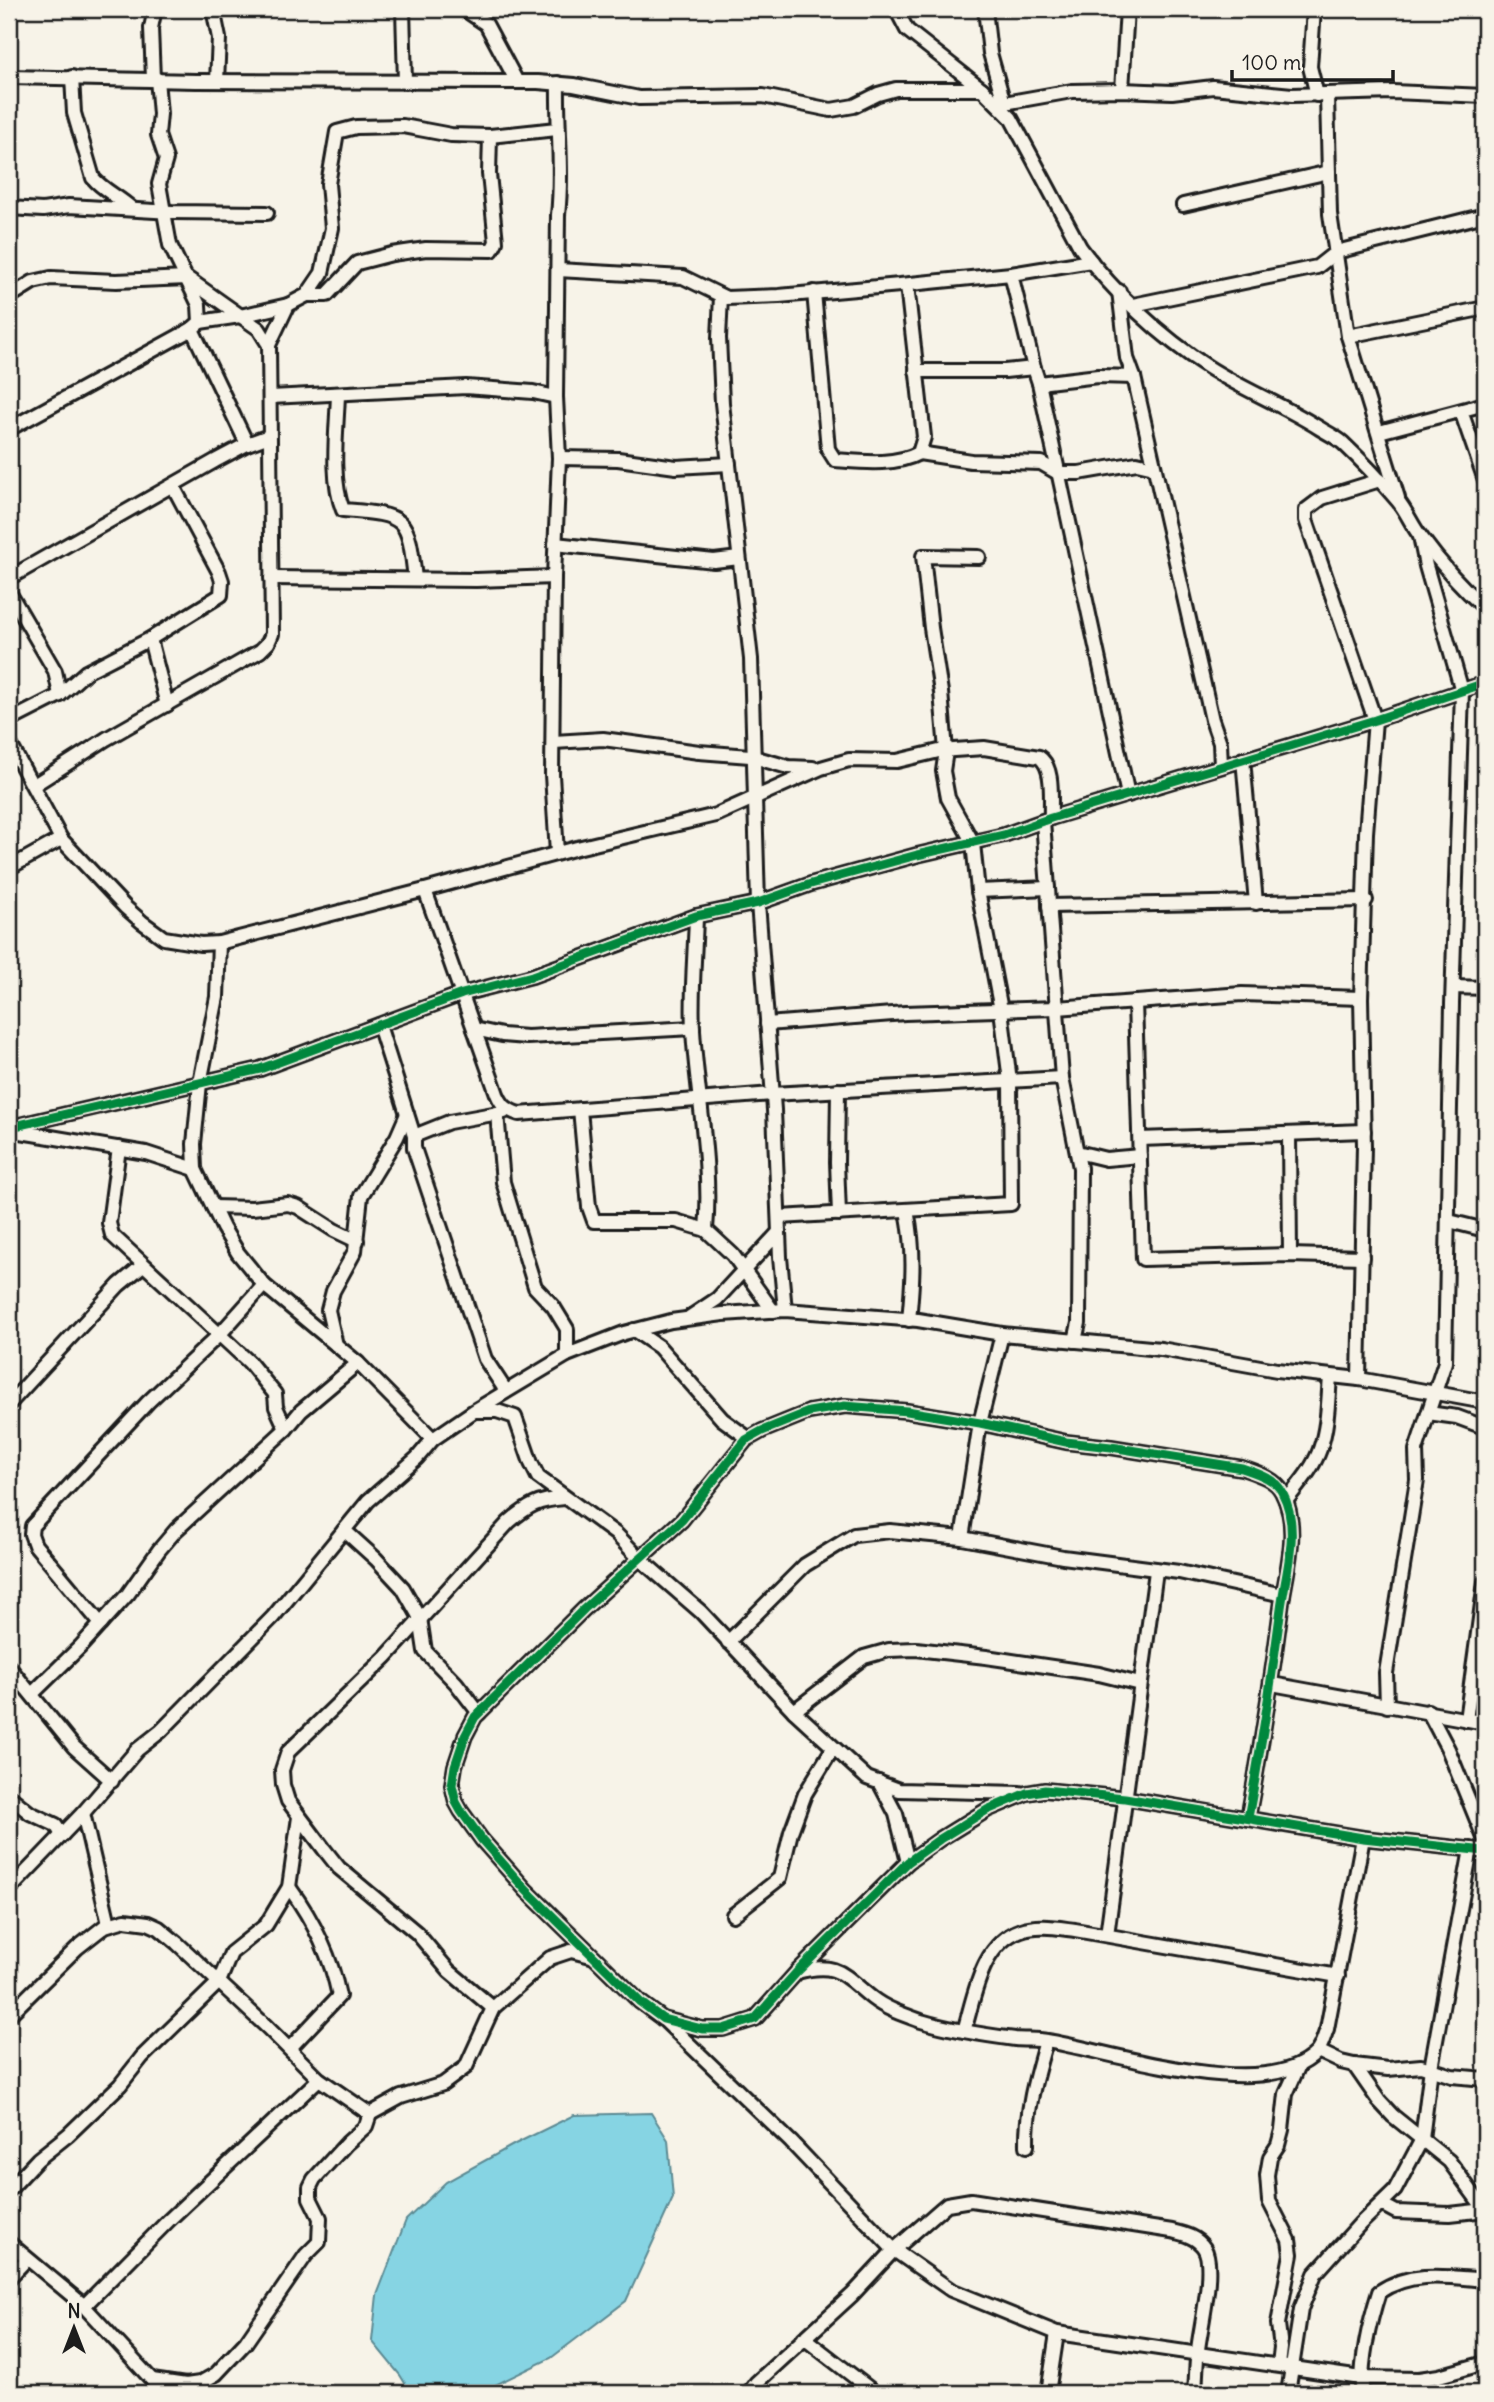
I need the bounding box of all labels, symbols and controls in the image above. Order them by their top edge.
scale bar [1232,38,1392,82]
text: 100 m [1242,49,1301,76]
north arrow [38,2294,108,2364]
text: N [67,2299,81,2323]

